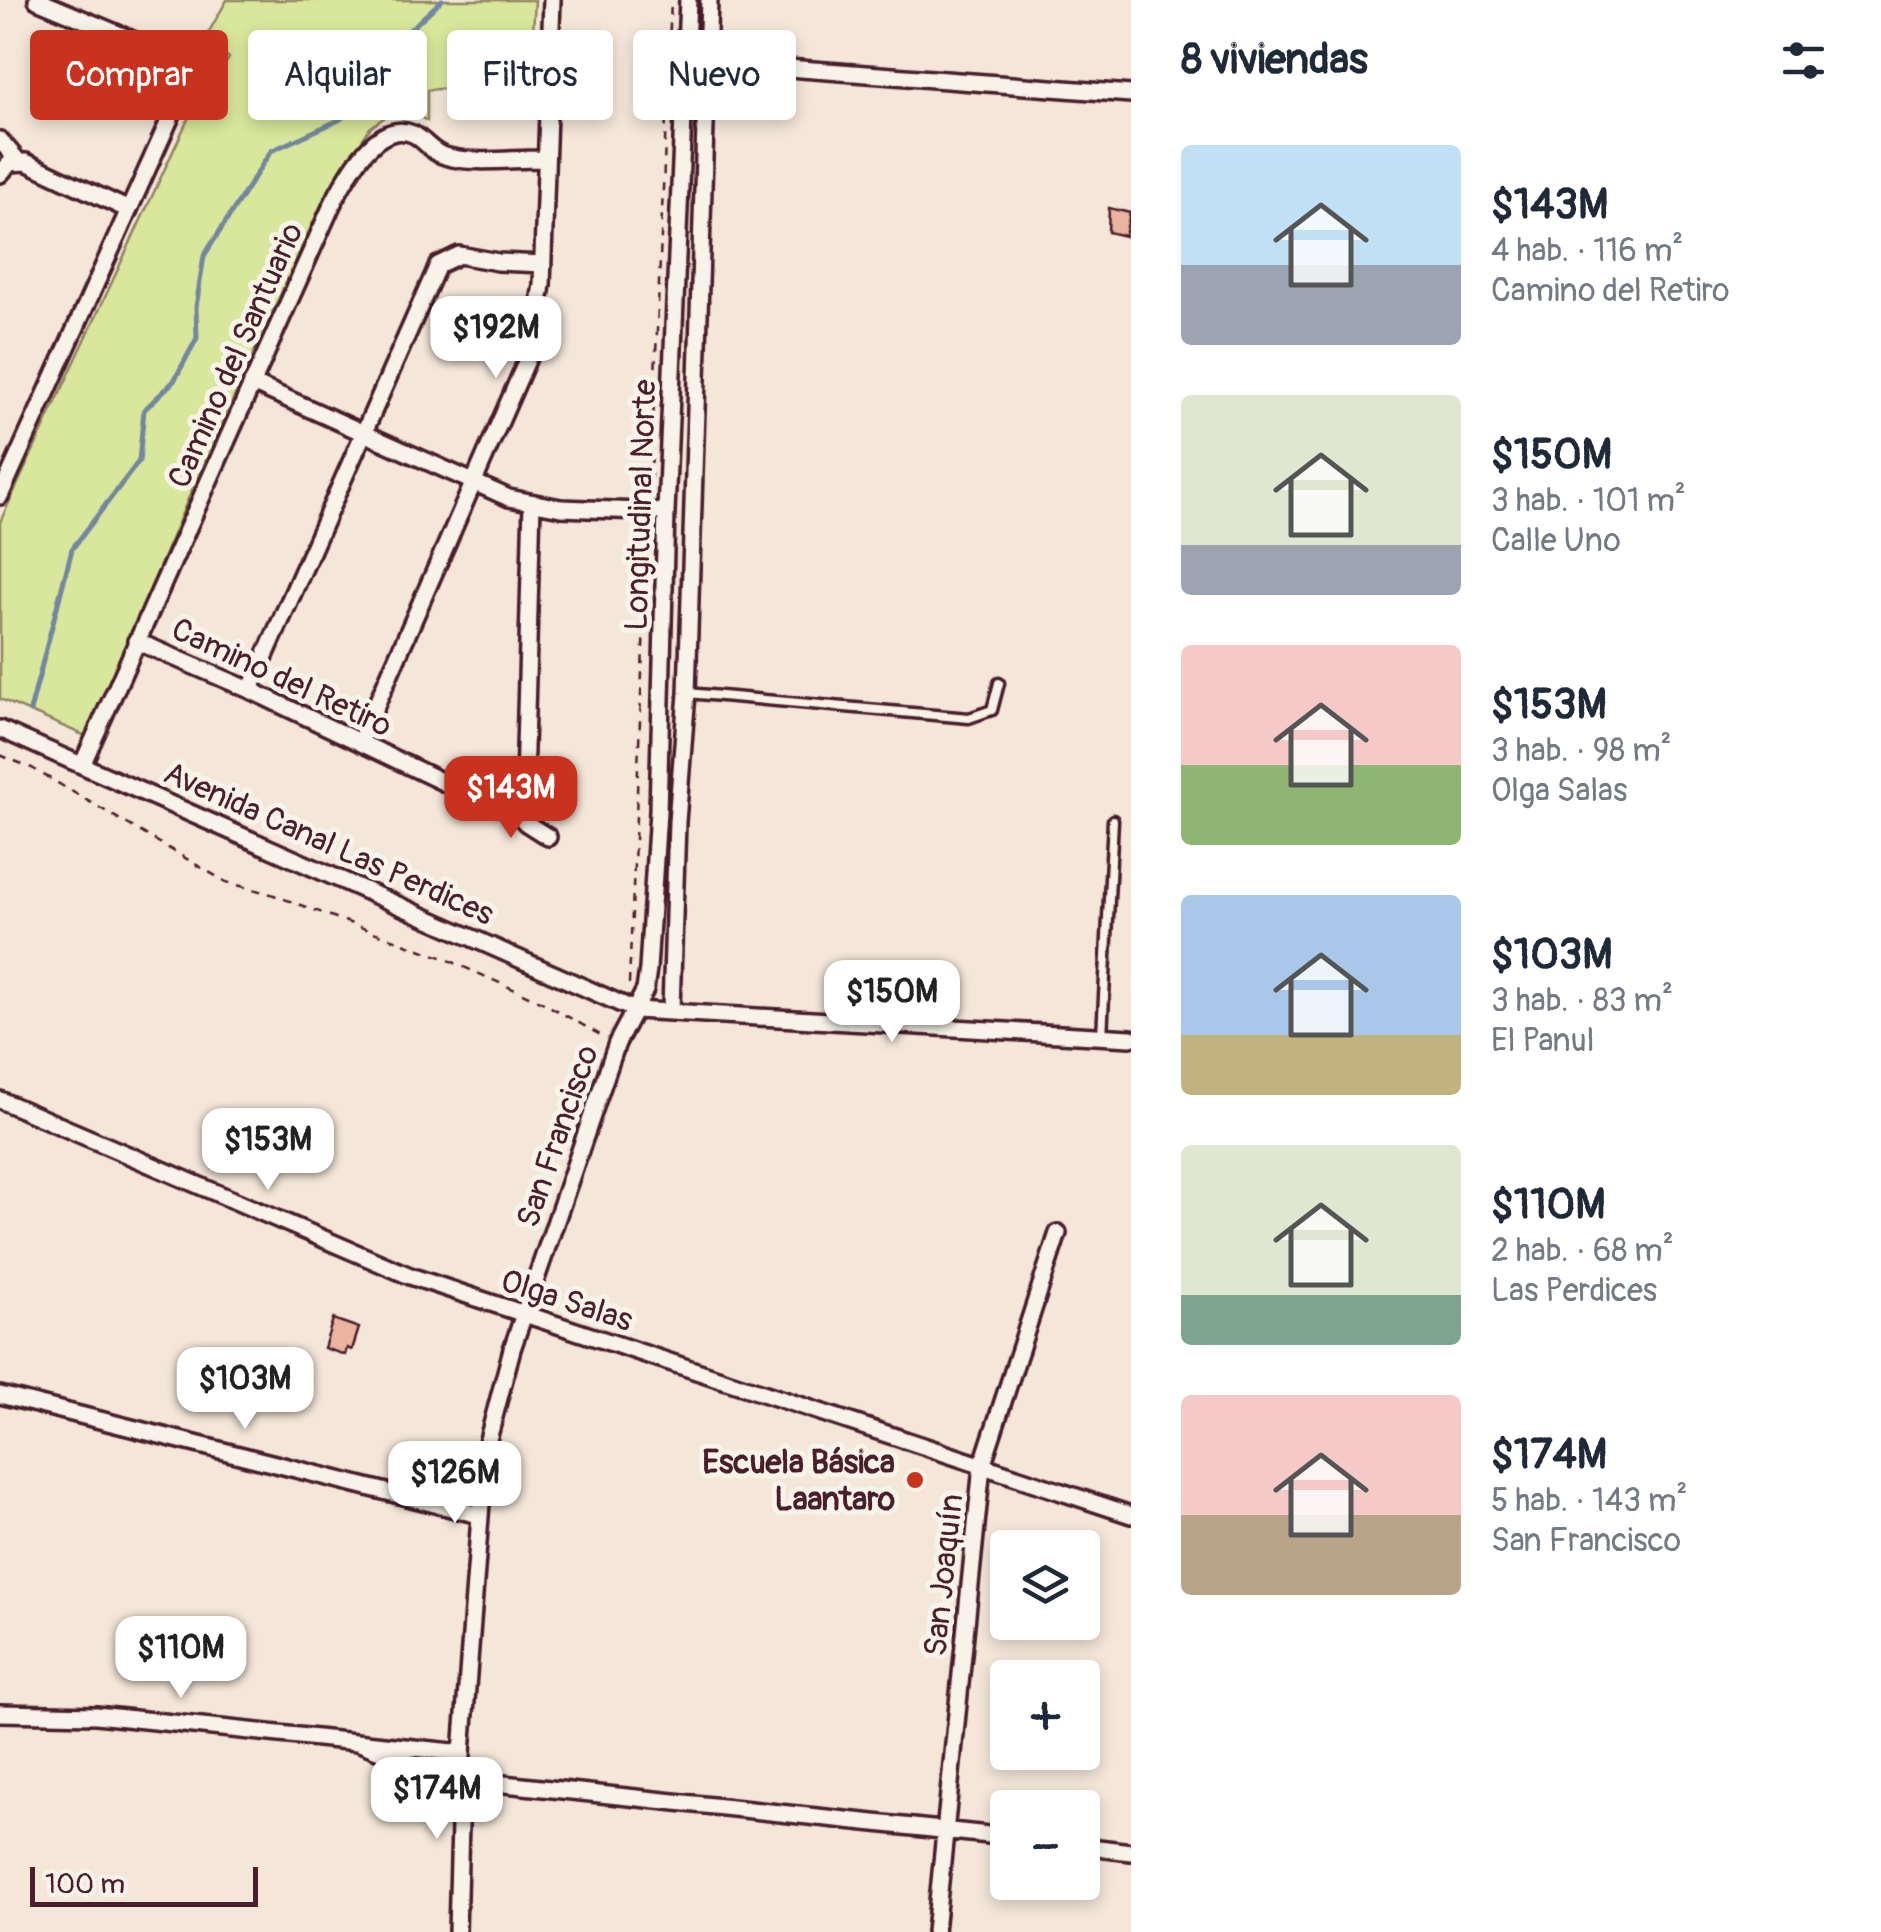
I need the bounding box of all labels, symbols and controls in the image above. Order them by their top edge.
chip: Comprar [30,30,228,120]
chip: Alquilar [248,30,427,120]
chip: Filtros [447,30,613,120]
chip: Nuevo [633,30,796,120]
icon: filters [1776,33,1831,88]
text: 8 viviendas [1181,34,1368,86]
text: $143M [1491,179,1608,231]
icon: home [1261,185,1381,305]
street label: Camino del Santuario [159,217,312,494]
text: 4 hab. · 116 m² [1491,231,1683,271]
text: Camino del Retiro [1491,271,1730,311]
pin: $192M [426,296,566,381]
text: $192M [452,308,540,348]
street label: Longitudinal Norte [617,379,665,631]
text: $150M [1491,429,1612,481]
icon: home [1261,435,1381,555]
text: 3 hab. · 101 m² [1491,481,1686,521]
text: Calle Uno [1491,521,1621,561]
street label: Camino del Retiro [165,609,398,746]
text: $153M [1491,679,1607,731]
icon: home [1261,685,1381,805]
text: 3 hab. · 98 m² [1491,731,1672,771]
street label: Avenida Canal Las Perdices [157,753,500,935]
pin: $143M [441,756,581,841]
text: $143M [466,768,556,808]
text: Olga Salas [1491,771,1627,811]
text: $103M [1491,929,1613,981]
icon: home [1261,935,1381,1055]
pin: $150M [822,960,962,1045]
text: $150M [846,972,938,1012]
text: 3 hab. · 83 m² [1491,981,1673,1021]
text: El Panul [1491,1021,1594,1061]
street label: San Francisco [508,1040,608,1233]
pin: $153M [198,1108,338,1193]
text: $153M [224,1120,312,1160]
text: $110M [1491,1179,1606,1231]
icon: home [1261,1185,1381,1305]
text: 2 hab. · 68 m² [1491,1231,1674,1271]
street label: Olga Salas [496,1261,638,1341]
text: Las Perdices [1491,1271,1657,1311]
pin: $103M [175,1347,315,1432]
text: $103M [199,1359,291,1399]
text: $174M [1491,1429,1607,1481]
icon: home [1261,1435,1381,1555]
pin: $126M [385,1441,525,1526]
place label: Escuela Básica Laantaro [702,1443,895,1520]
text: $126M [410,1453,500,1493]
marker: Escuela Básica Laantaro [904,1469,926,1491]
text: 5 hab. · 143 m² [1491,1481,1687,1521]
street label: San Joaquín [916,1492,972,1658]
text: San Francisco [1491,1521,1681,1561]
map controls [990,1530,1100,1900]
button: layers [990,1530,1100,1640]
pin: $110M [111,1616,251,1701]
text: $110M [137,1628,225,1668]
button: + [990,1660,1100,1770]
pin: $174M [367,1757,507,1842]
text: $174M [393,1769,481,1809]
button: − [990,1790,1100,1900]
scale bar [30,1862,258,1906]
text: 100 m [45,1867,125,1902]

